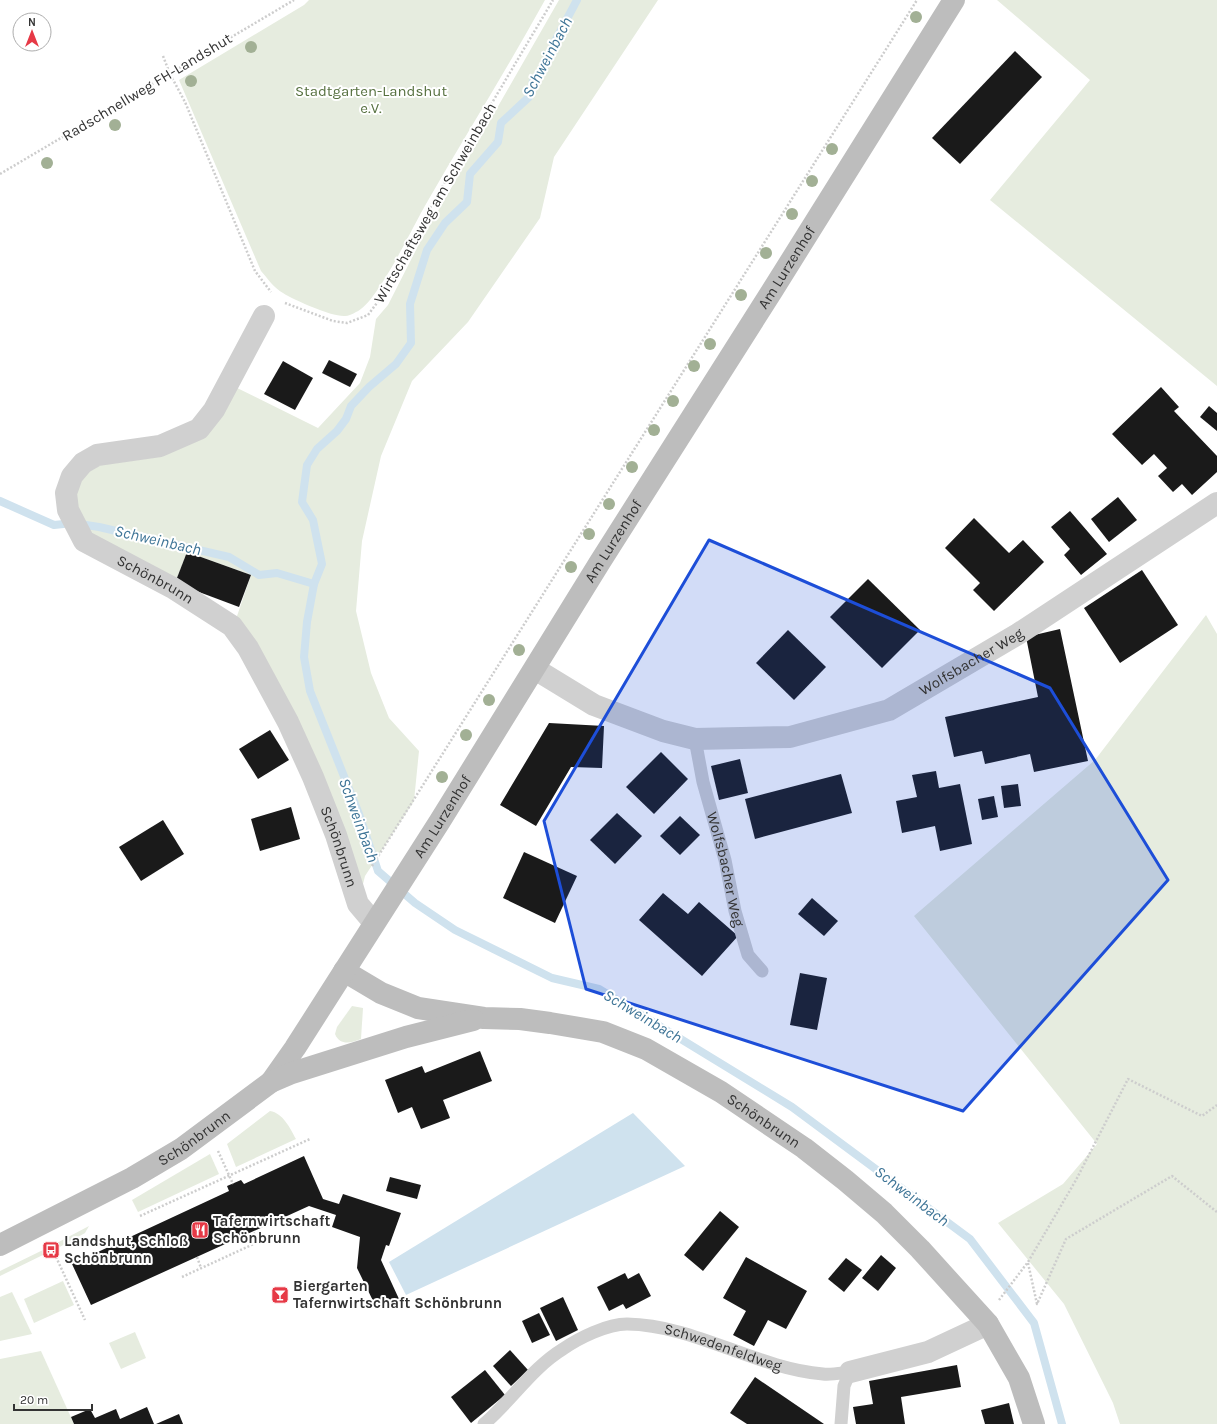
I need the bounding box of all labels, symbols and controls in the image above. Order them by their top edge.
north arrow [12,12,52,52]
water label: Schweinbach [518,14,576,100]
text: N [28,16,36,29]
street label: Radschnellweg FH-Landshut [59,29,235,145]
park label: Stadtgarten-Landshut e.V. [295,82,447,117]
street label: Wirtschaftsweg am Schweinbach [370,99,500,307]
street label: Am Lurzenhof [754,222,820,312]
street label: Am Lurzenhof [581,496,646,586]
water label: Schweinbach [113,521,203,559]
street label: Schönbrunn [114,551,197,608]
street label: Wolfsbacher Weg [916,624,1027,699]
street label: Am Lurzenhof [410,771,475,861]
water label: Schweinbach [335,775,383,865]
street label: Schönbrunn [316,803,361,890]
street label: Wolfsbacher Weg [703,810,748,930]
water label: Schweinbach [600,985,686,1047]
street label: Schönbrunn [724,1090,804,1152]
street label: Schönbrunn [155,1106,234,1170]
water label: Schweinbach [871,1162,953,1230]
place label: Tafernwirtschaft Schönbrunn [213,1212,331,1247]
restaurant icon: Tafernwirtschaft Schönbrunn [190,1220,210,1240]
place label: Landshut, Schloß Schönbrunn [64,1232,189,1267]
bus stop icon: Landshut, Schloß Schönbrunn [41,1240,61,1260]
place label: Biergarten Tafernwirtschaft Schönbrunn [293,1277,502,1312]
bar icon: Biergarten Tafernwirtschaft Schönbrunn [270,1285,290,1305]
street label: Schwedenfeldweg [662,1320,785,1375]
scale bar [14,1386,92,1412]
text: 20 m [20,1393,48,1407]

